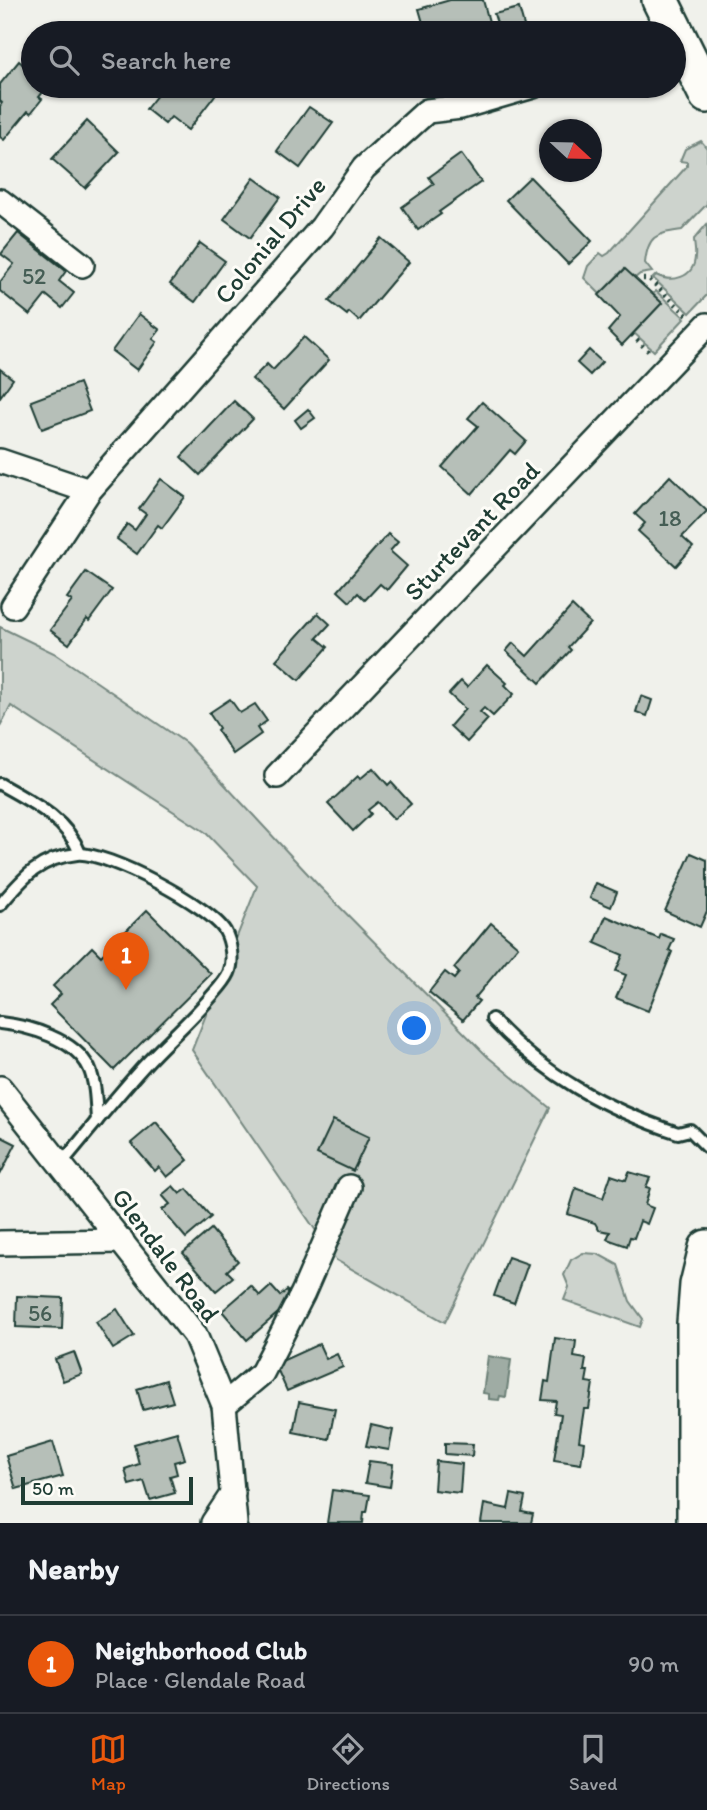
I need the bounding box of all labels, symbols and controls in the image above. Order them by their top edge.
search box [21,21,686,98]
icon: search [45,41,83,79]
text: Search here [101,44,231,76]
north arrow [539,119,602,182]
street label: Colonial Drive [207,170,333,310]
house number: 52 [22,262,46,290]
street label: Sturtevant Road [397,454,547,607]
house number: 18 [658,504,682,532]
pin: 1 [103,932,149,990]
your location [397,1011,431,1045]
street label: Glendale Road [105,1182,227,1329]
house number: 56 [28,1299,52,1327]
scale bar [21,1474,192,1506]
text: 50 m [32,1477,74,1500]
text: Nearby [28,1550,119,1587]
text: Neighborhood Club [95,1634,307,1666]
text: 1 [46,1650,56,1678]
text: 90 m [628,1650,679,1678]
text: Place · Glendale Road [95,1666,305,1694]
tab: Map [89,1730,127,1795]
tab: Directions [306,1730,390,1795]
tab: Saved [569,1730,617,1795]

